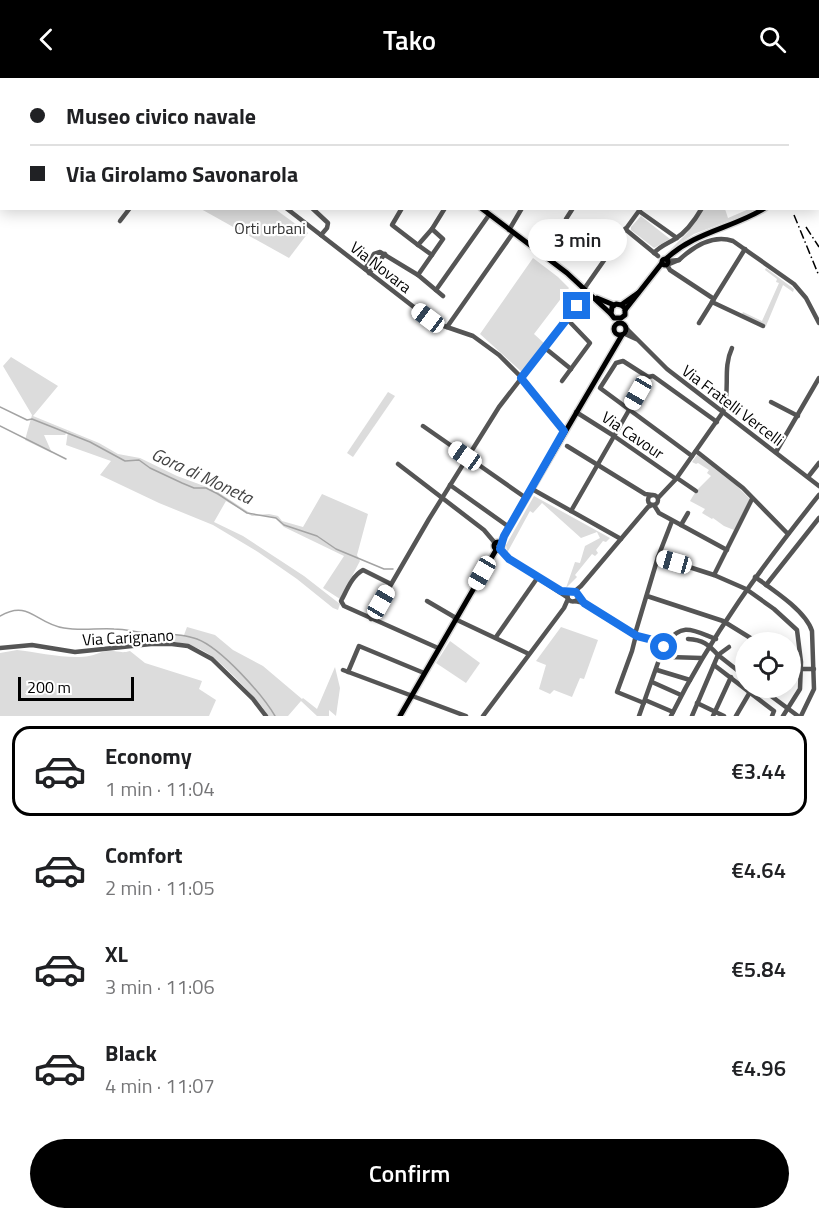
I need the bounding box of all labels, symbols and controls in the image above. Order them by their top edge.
text: Tako [383,19,436,60]
icon: back [30,23,63,56]
icon: search [756,23,789,56]
text: Museo civico navale [66,99,256,133]
text: Via Girolamo Savonarola [66,157,298,191]
park label: Orti urbani [234,216,306,240]
callout: 3 min [528,219,626,261]
text: 3 min [553,224,602,255]
street label: Via Novara [345,235,417,299]
route end [563,292,590,319]
car [408,300,448,336]
street label: Via Fratelli Vercelli [677,359,789,451]
car [621,373,655,413]
street label: Via Cavour [597,405,670,465]
car [445,438,485,474]
water label: Gora di Moneta [147,440,258,511]
car [654,548,694,576]
car [465,553,499,593]
car [364,582,398,622]
street label: Via Carignano [81,623,175,651]
map controls [735,632,801,698]
button: locate [735,632,801,698]
route start [650,633,677,660]
scale bar [18,674,134,702]
text: 200 m [27,675,71,699]
text: Economy [105,739,192,773]
icon: car [33,744,87,798]
text: €3.44 [731,754,786,788]
text: 1 min · 11:04 [105,773,215,804]
text: Comfort [105,838,183,872]
icon: car [33,843,87,897]
text: €4.64 [731,853,786,887]
text: 2 min · 11:05 [105,872,215,903]
text: XL [105,937,128,971]
icon: car [33,942,87,996]
text: €5.84 [731,952,786,986]
text: 3 min · 11:06 [105,971,215,1002]
text: Black [105,1036,157,1070]
icon: car [33,1041,87,1095]
text: €4.96 [731,1051,786,1085]
text: 4 min · 11:07 [105,1070,215,1101]
button: Confirm [30,1139,789,1208]

